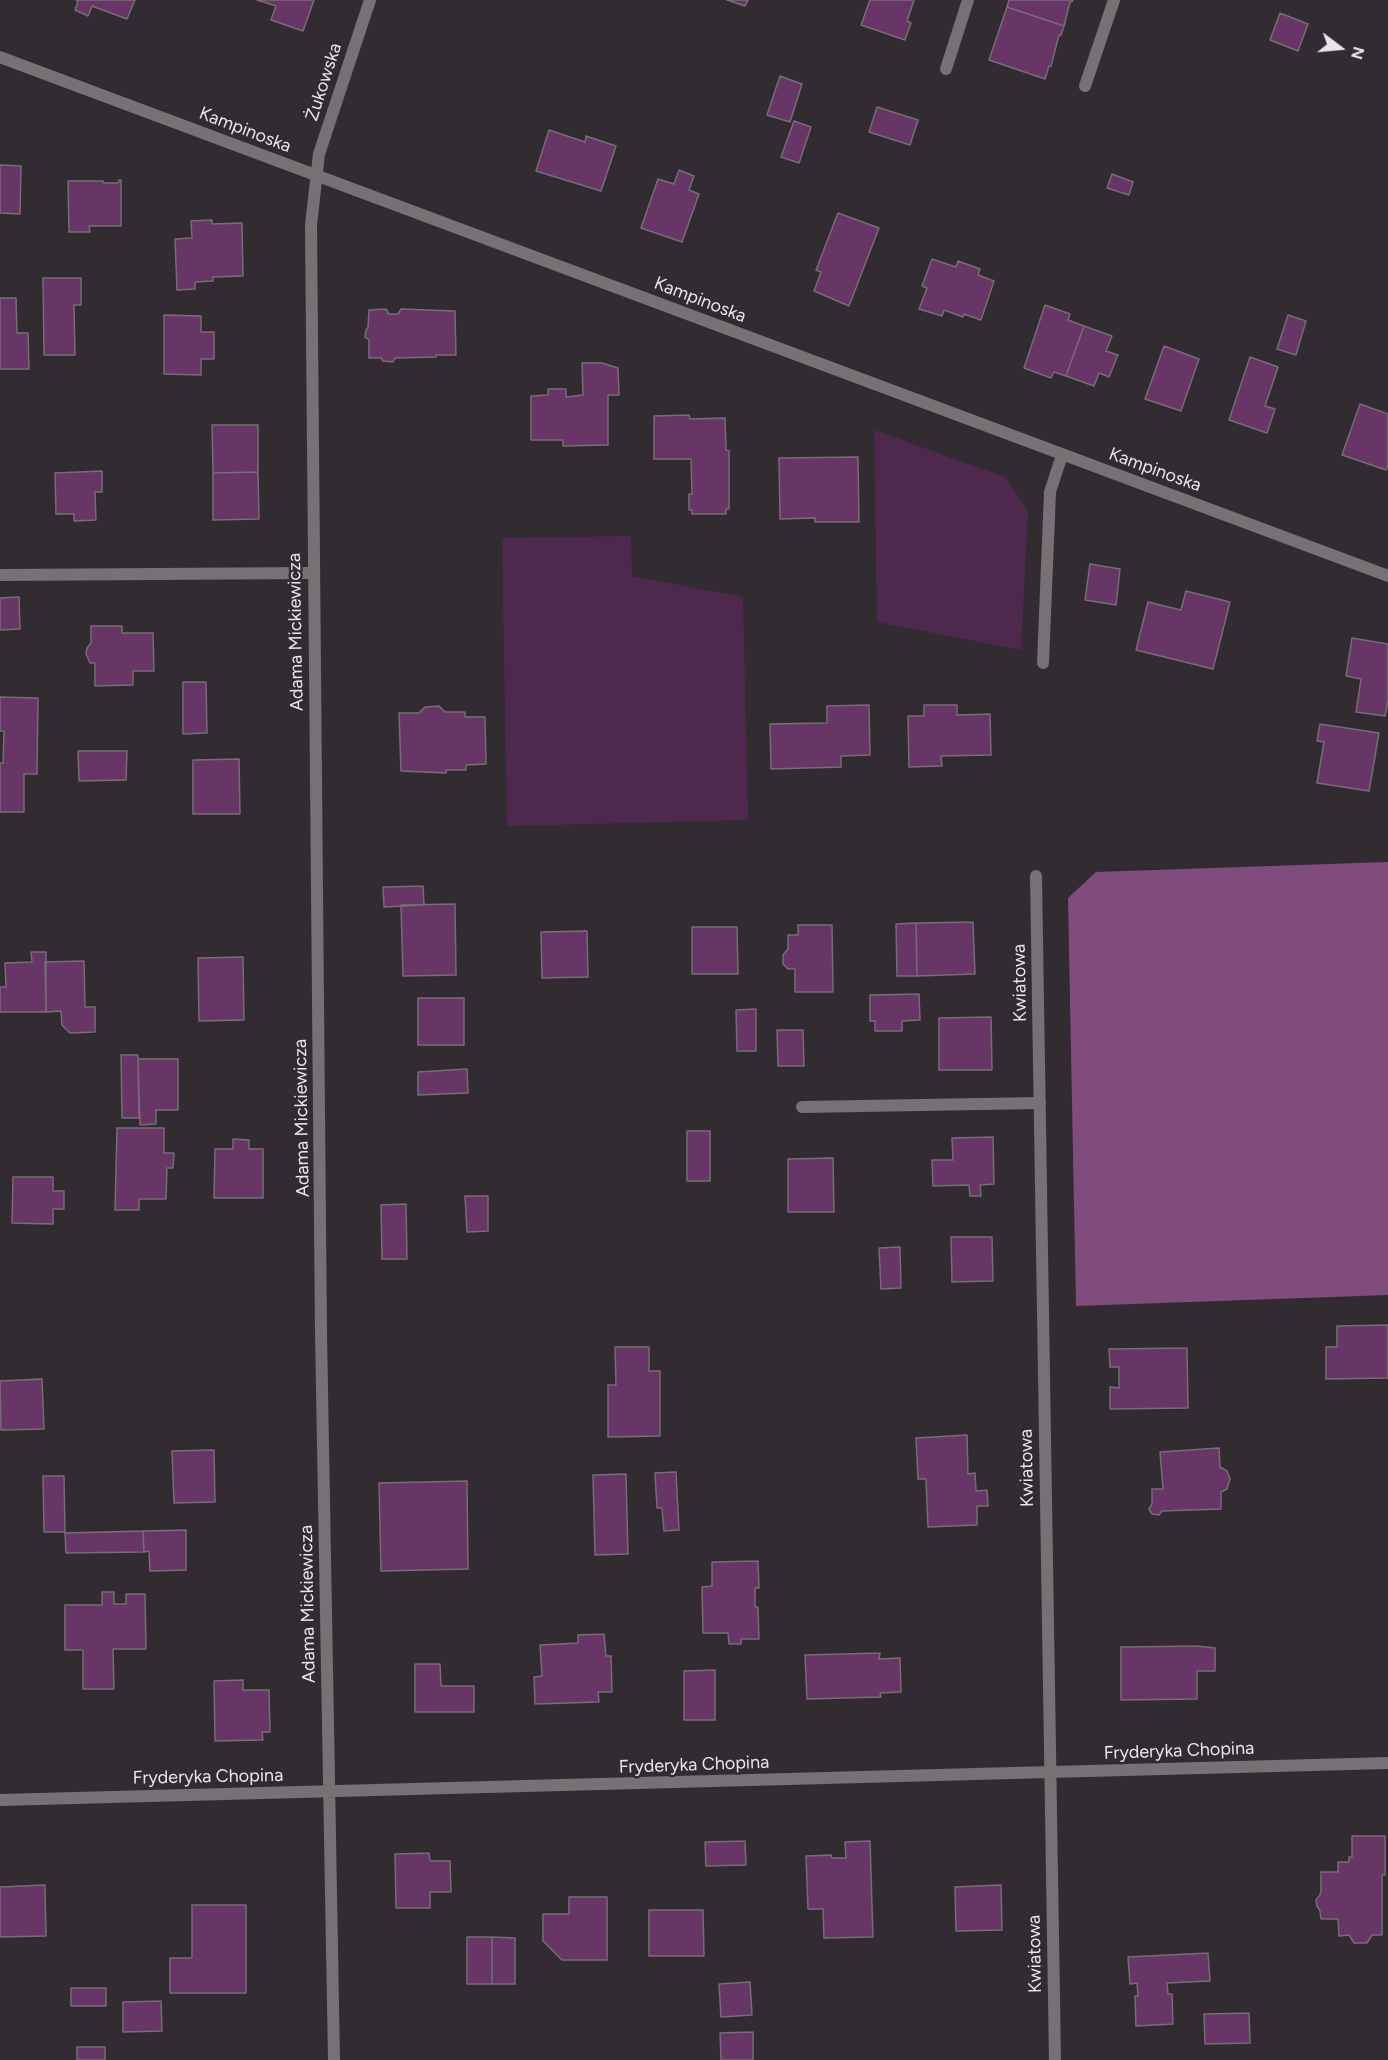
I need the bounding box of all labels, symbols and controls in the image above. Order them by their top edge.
north arrow [1310,18,1370,78]
street label: Żukowska [301,40,347,124]
text: N [1347,45,1369,62]
street label: Kampinoska [196,103,294,157]
street label: Kampinoska [651,273,749,327]
street label: Kampinoska [1106,443,1204,497]
street label: Adama Mickiewicza [284,553,308,711]
street label: Kwiatowa [1009,944,1031,1022]
street label: Adama Mickiewicza [290,1039,314,1197]
street label: Kwiatowa [1016,1429,1038,1507]
street label: Adama Mickiewicza [296,1525,320,1683]
street label: Fryderyka Chopina [1103,1738,1255,1764]
street label: Fryderyka Chopina [618,1752,770,1778]
street label: Fryderyka Chopina [133,1765,283,1789]
street label: Kwiatowa [1024,1915,1046,1993]

